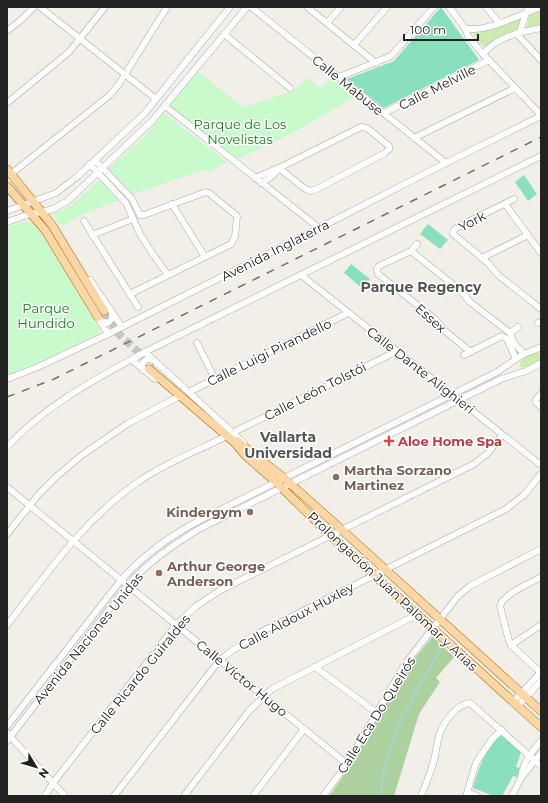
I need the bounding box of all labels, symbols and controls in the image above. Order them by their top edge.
scale bar [404,16,478,42]
text: 100 m [410,22,446,37]
street label: Calle Mabuse [309,51,387,119]
street label: Calle Melville [396,61,478,113]
park label: Parque de Los Novelistas [194,116,286,147]
street label: York [456,207,489,235]
street label: Avenida Inglaterra [218,216,332,284]
district label: Parque Regency [361,278,482,296]
park label: Parque Hundido [17,300,75,331]
street label: Essex [412,300,450,336]
street label: Calle Luigi Pirandello [204,315,334,389]
street label: Calle Dante Alighieri [364,323,478,417]
street label: Calle León Tolstói [261,358,369,424]
district label: Vallarta Universidad [244,428,332,462]
place label: Aloe Home Spa [397,433,502,449]
marker: Aloe Home Spa [383,435,395,447]
place label: Martha Sorzano Martinez [344,462,452,493]
marker: Martha Sorzano Martinez [331,472,341,482]
place label: Kindergym [166,504,242,520]
marker: Kindergym [245,507,255,517]
street label: Prolongación Juan Palomar y Arias [305,508,481,674]
place label: Arthur George Anderson [166,558,265,589]
marker: Arthur George Anderson [154,568,164,578]
street label: Avenida Naciones Unidas [30,569,146,707]
street label: Calle Aldoux Huxley [236,578,357,653]
street label: Calle Ricardo Güiraldes [87,611,193,737]
street label: Calle Víctor Hugo [193,636,291,720]
street label: Calle Eca Do Queirós [333,654,419,776]
north arrow [16,747,56,787]
text: N [36,765,52,781]

